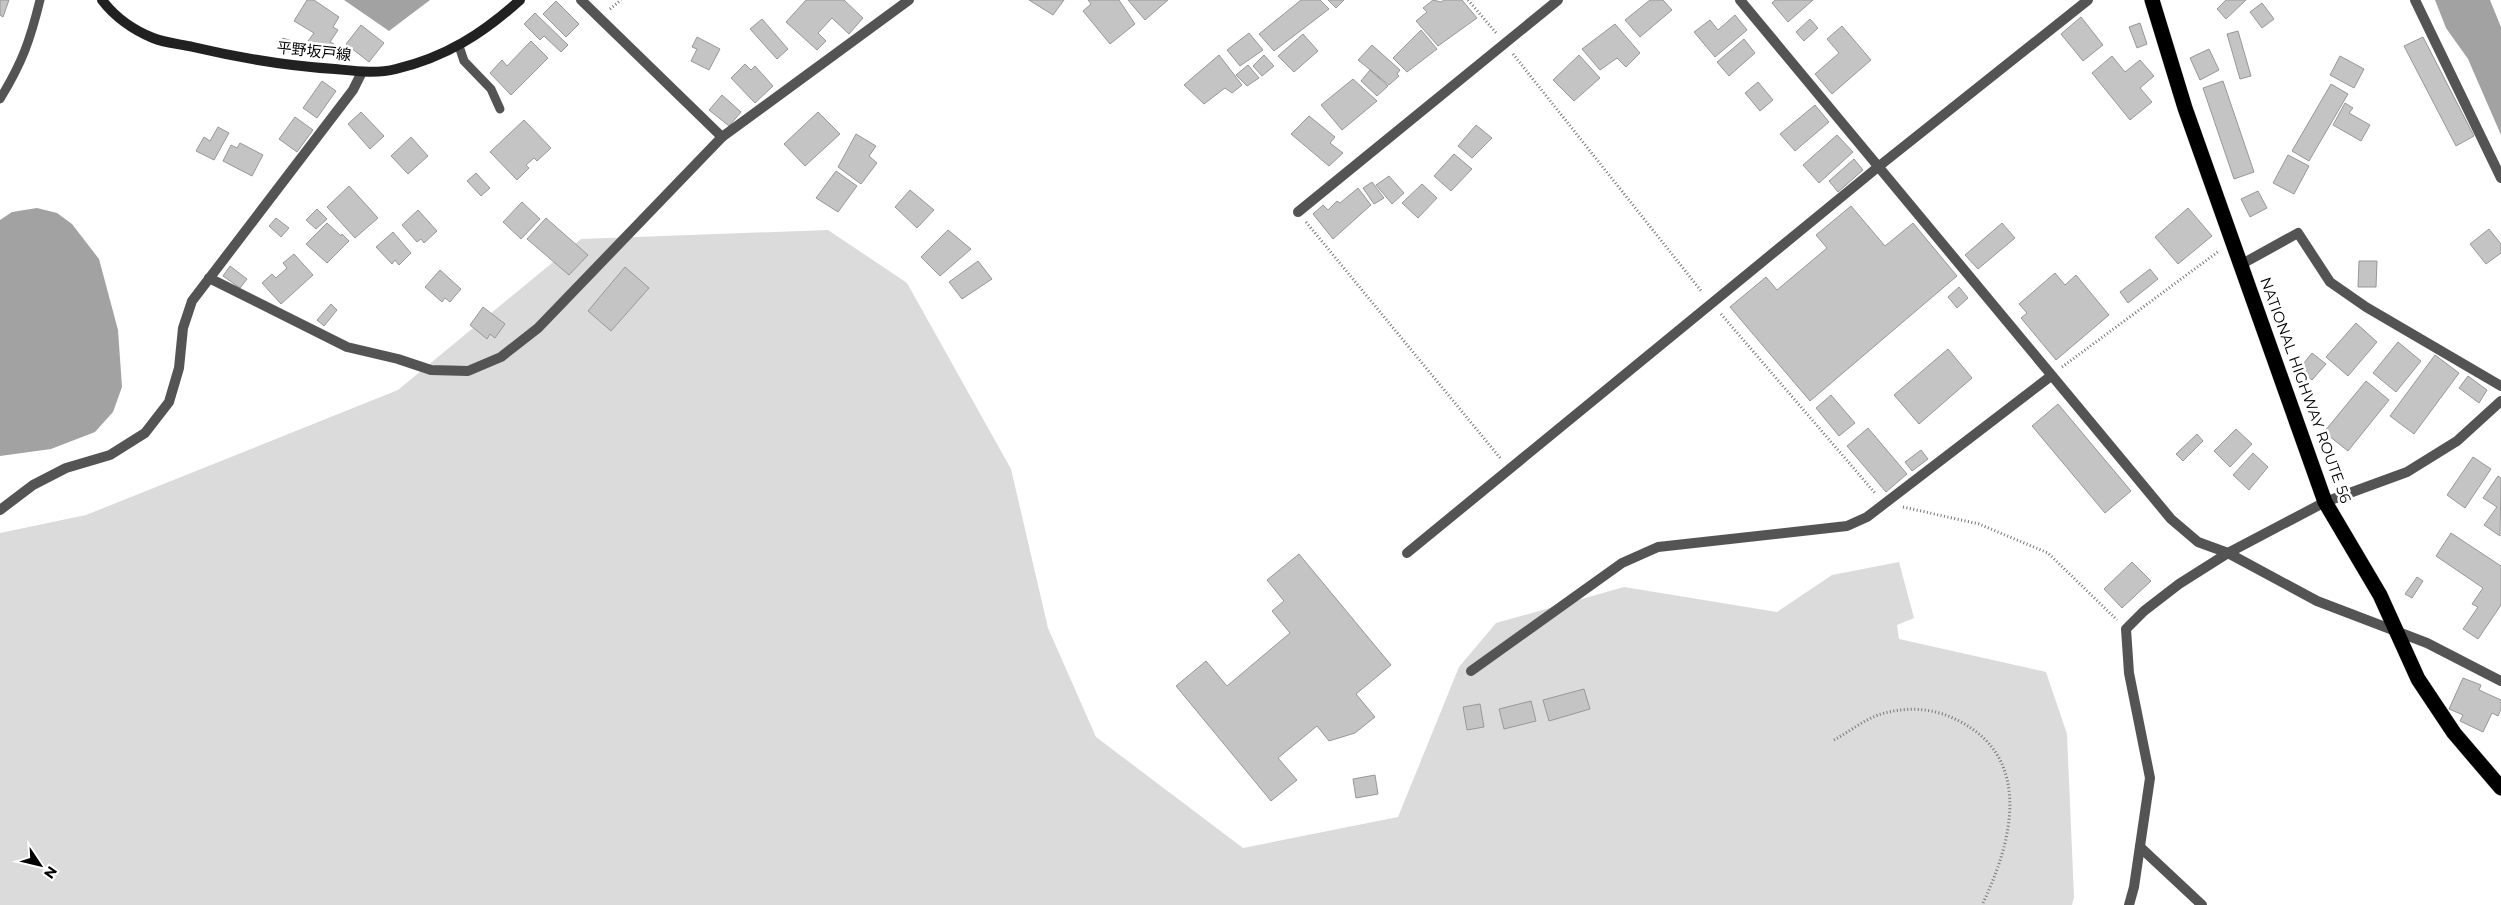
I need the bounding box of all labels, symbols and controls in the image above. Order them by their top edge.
street label: 平野坂戸線 [276,38,352,64]
street label: NATIONAL HIGHWAY ROUTE 56 [2256,274,2356,506]
north arrow [15,840,65,890]
text: N [40,863,61,882]

